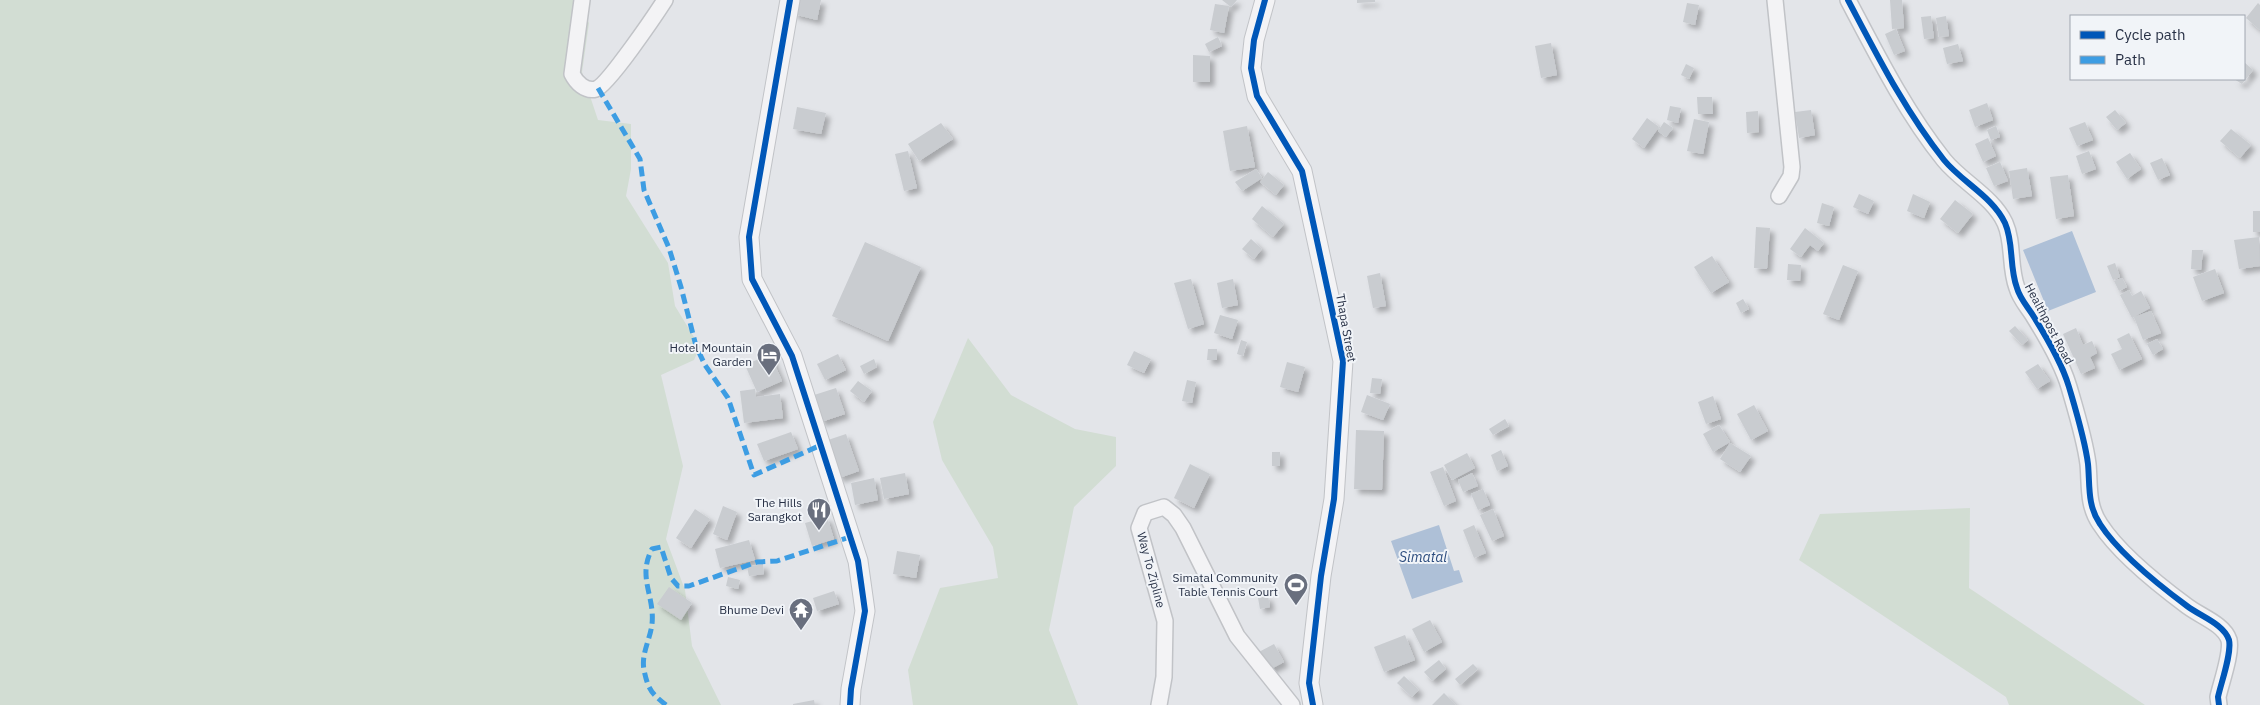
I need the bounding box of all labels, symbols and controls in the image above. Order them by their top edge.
legend [2070,15,2245,80]
text: Cycle path [2115,25,2186,44]
text: Path [2115,50,2146,69]
street label: Healthpost Road [2022,281,2077,367]
street label: Thapa Street [1333,293,1360,363]
place label: Hotel Mountain Garden [669,340,752,369]
hotel icon: Hotel Mountain Garden [756,342,782,376]
place label: The Hills Sarangkot [748,495,802,524]
restaurant icon: The Hills Sarangkot [806,497,832,531]
street label: Way To Zipline [1134,530,1169,610]
water label: Simatal [1399,548,1447,566]
place label: Simatal Community Table Tennis Court [1172,570,1278,599]
sports icon: Simatal Community Table Tennis Court [1283,572,1309,606]
temple icon: Bhume Devi [788,597,814,631]
place label: Bhume Devi [719,602,784,617]

